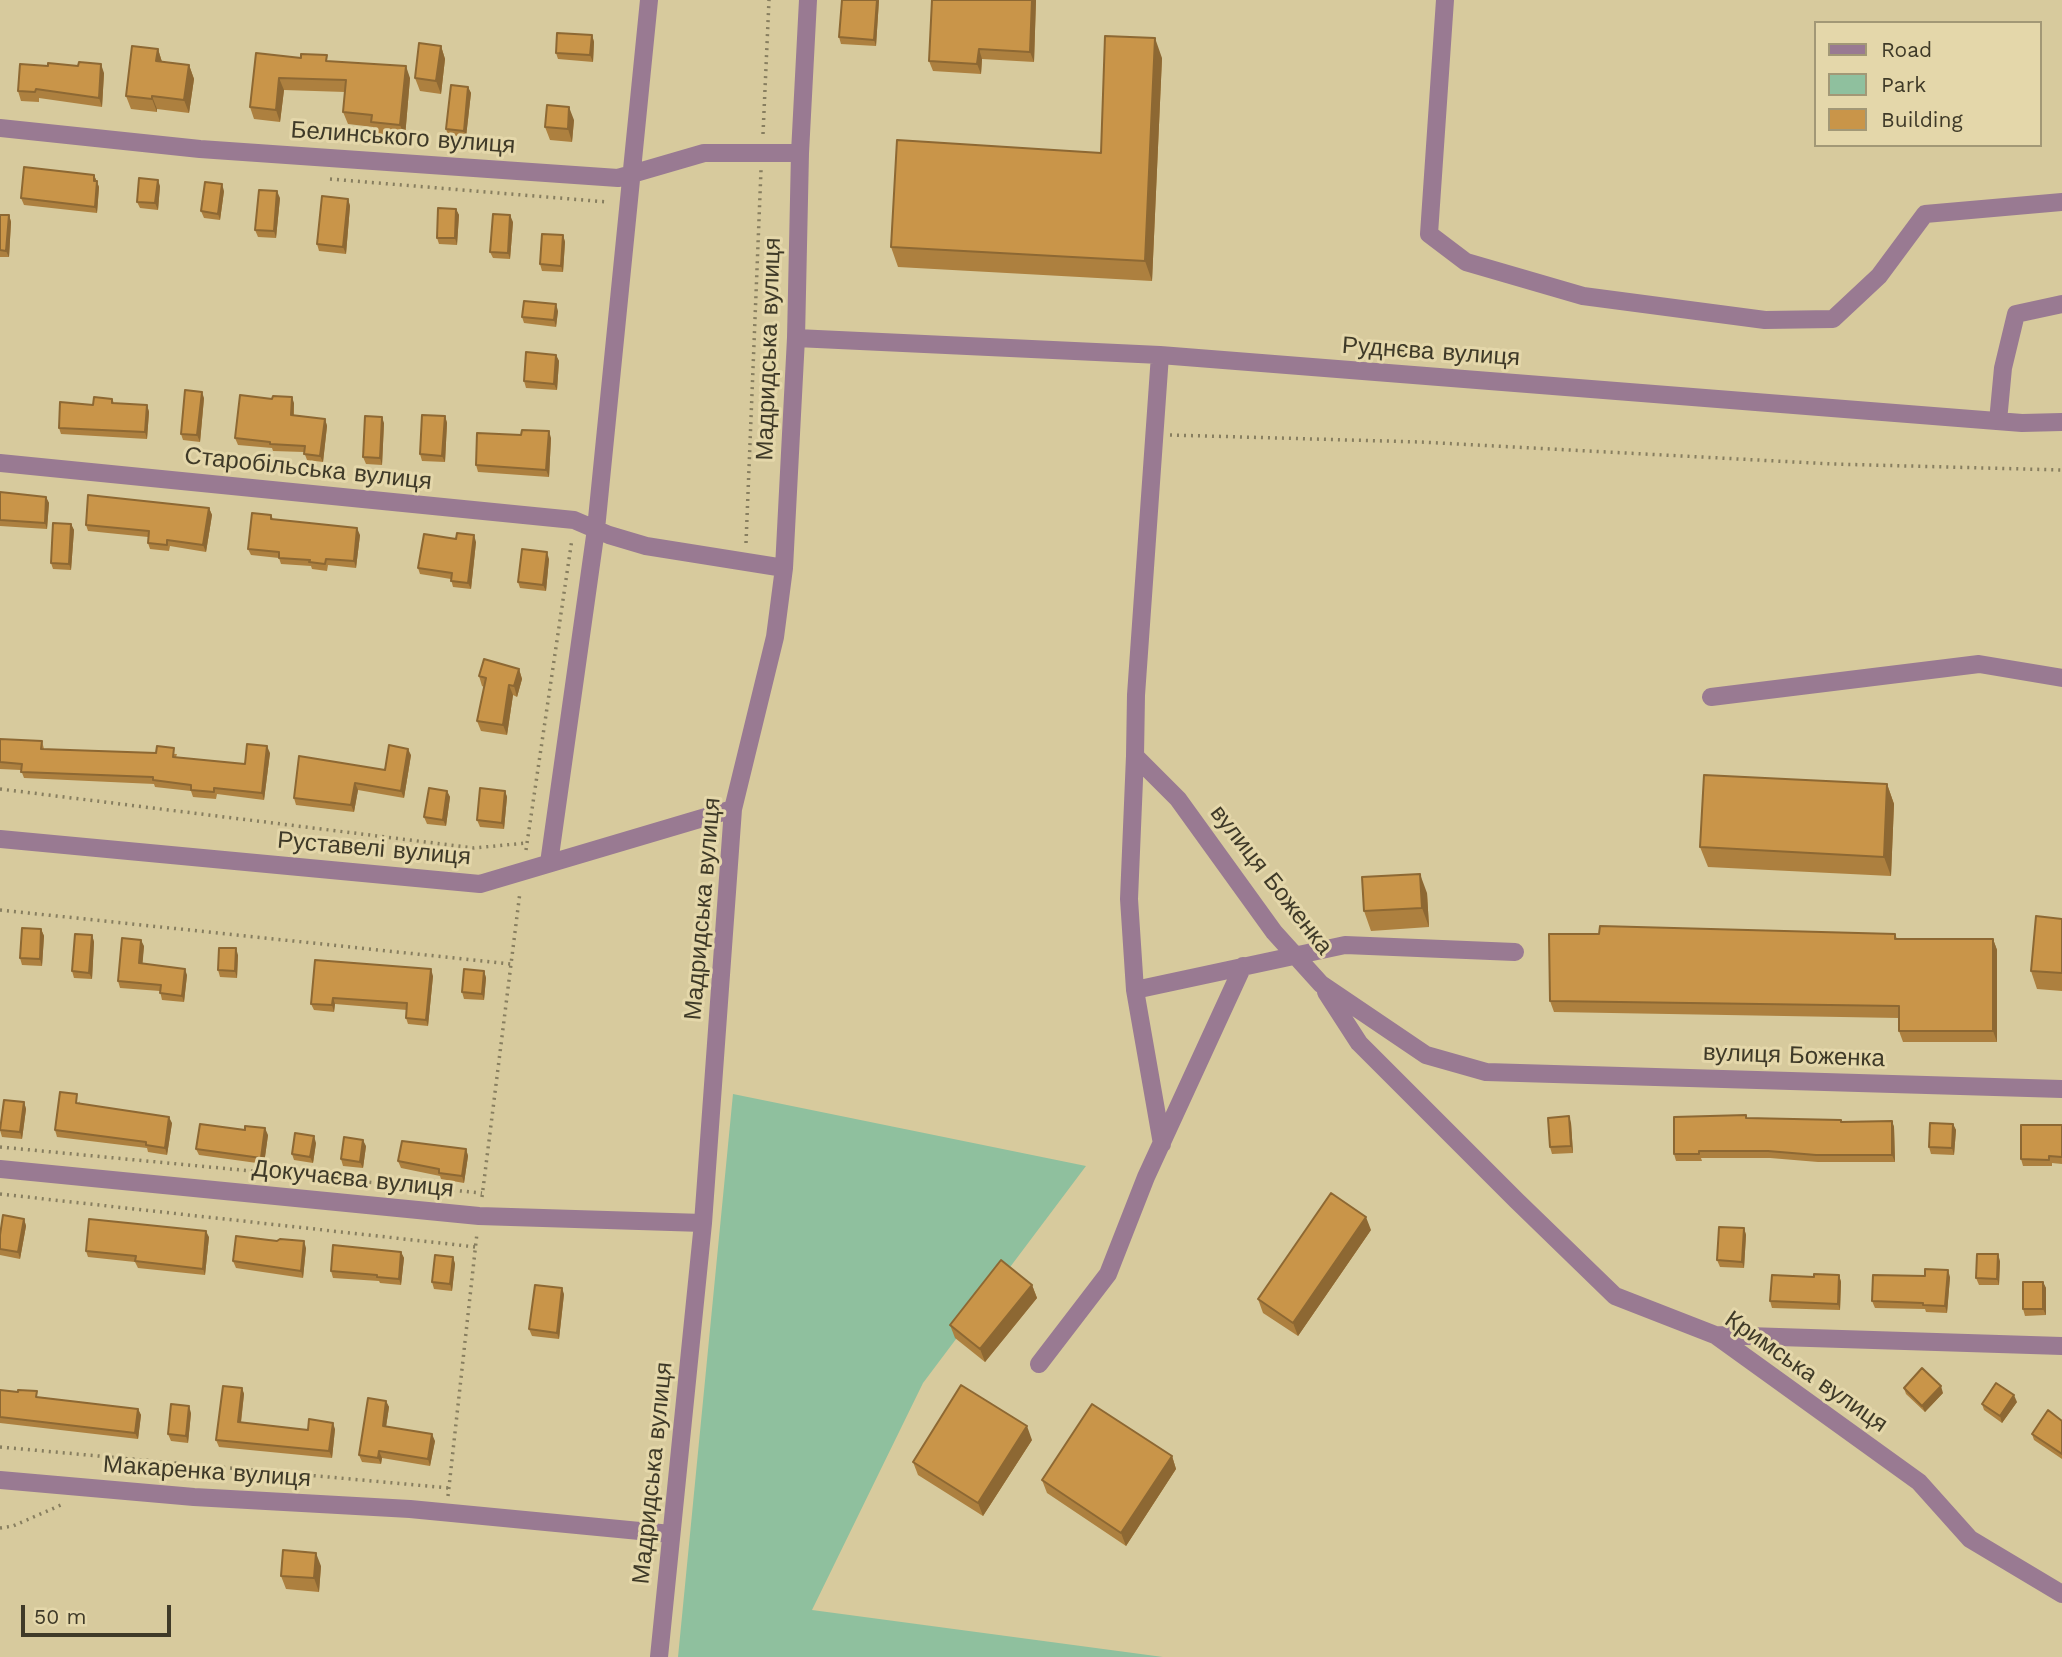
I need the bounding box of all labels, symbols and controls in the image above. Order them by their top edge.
legend [1814,21,2041,147]
text: Road [1881,37,1932,62]
text: Park [1881,72,1926,97]
text: Building [1881,107,1963,132]
street label: Белинського вулиця [290,116,516,160]
street label: Мадридська вулиця [751,237,787,461]
street label: Руднєва вулиця [1341,331,1521,373]
street label: Старобільська вулиця [183,442,433,496]
street label: Мадридська вулиця [679,797,727,1021]
street label: вулиця Боженка [1204,799,1338,961]
street label: Руставелі вулиця [276,826,472,872]
street label: вулиця Боженка [1703,1038,1885,1074]
street label: Докучаєва вулиця [251,1154,455,1204]
street label: Кримська вулиця [1719,1305,1893,1439]
street label: Мадридська вулиця [627,1360,679,1586]
street label: Макаренка вулиця [102,1450,312,1494]
scale bar [24,1590,175,1634]
text: 50 m [34,1604,86,1629]

